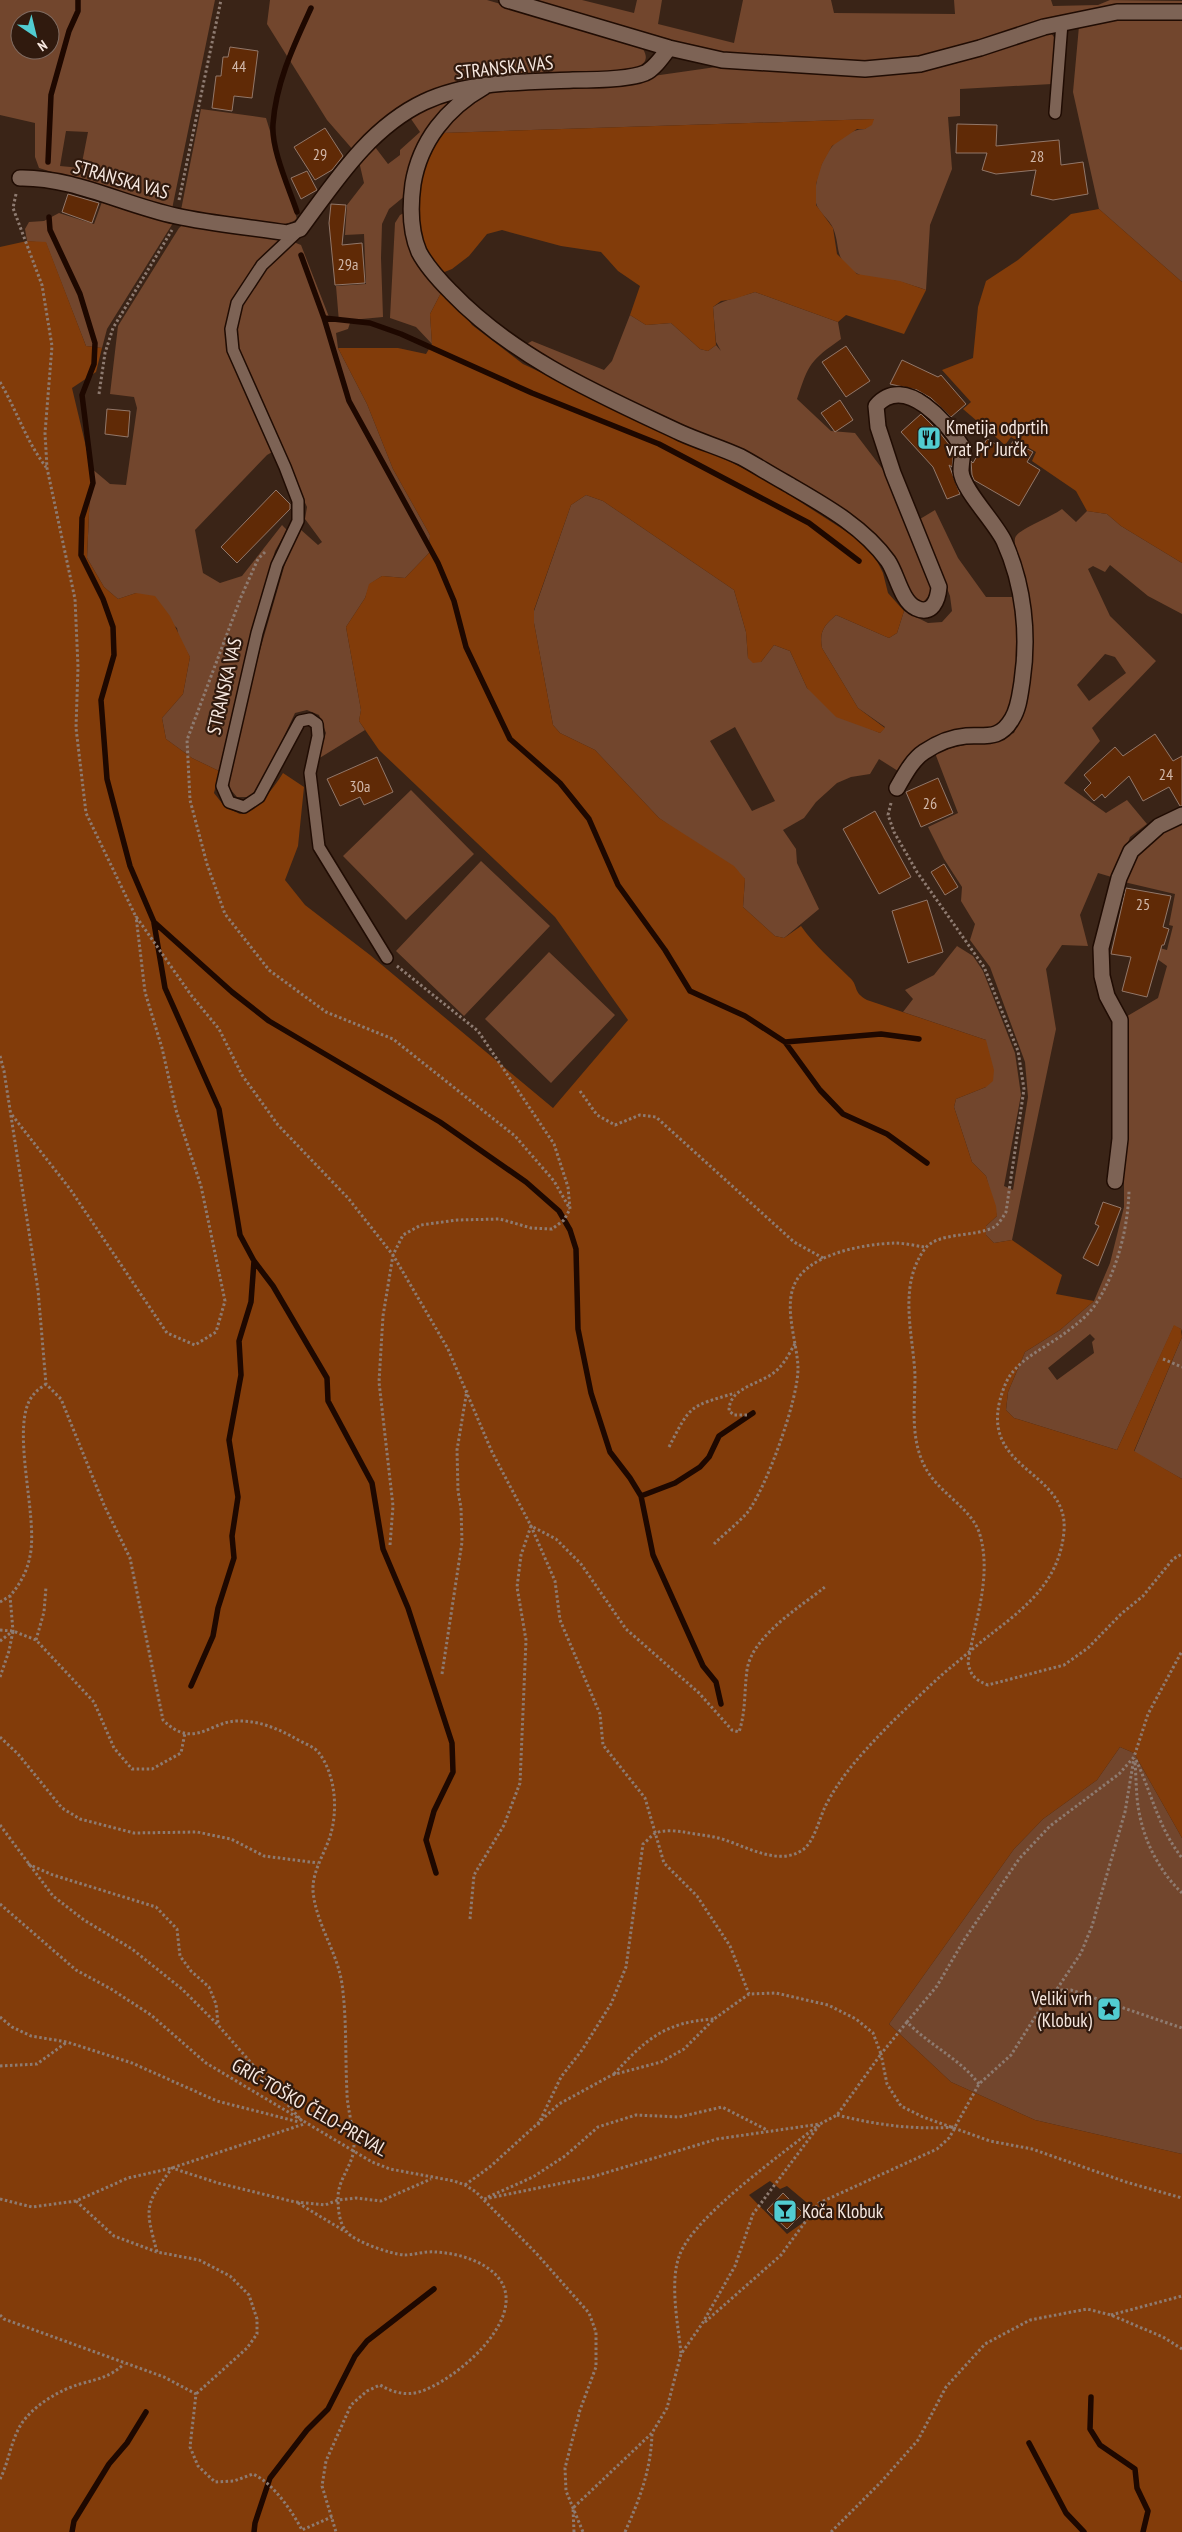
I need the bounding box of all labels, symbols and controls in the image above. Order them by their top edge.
north arrow [10,10,60,60]
text: N [34,36,51,55]
street label: STRANSKA VAS [454,50,554,84]
house number: 44 [232,56,246,76]
house number: 29 [313,144,327,164]
house number: 28 [1030,146,1044,166]
street label: STRANSKA VAS [70,154,172,204]
house number: 29a [338,254,358,274]
place label: Kmetija odprtih vrat Pr' Jurčk [946,415,1048,461]
restaurant icon: Kmetija odprtih vrat Pr' Jurčk [916,425,942,451]
street label: STRANSKA VAS [201,635,247,737]
house number: 24 [1159,764,1173,784]
house number: 30a [350,776,370,796]
house number: 26 [923,793,937,813]
house number: 25 [1136,894,1150,914]
place label: Veliki vrh (Klobuk) [1030,1986,1093,2032]
place icon: Veliki vrh (Klobuk) [1096,1996,1122,2022]
street label: GRIČ-TOŠKO ČELO-PREVAL [228,2053,392,2161]
bar icon: Koča Klobuk [772,2198,798,2224]
place label: Koča Klobuk [802,2199,884,2223]

